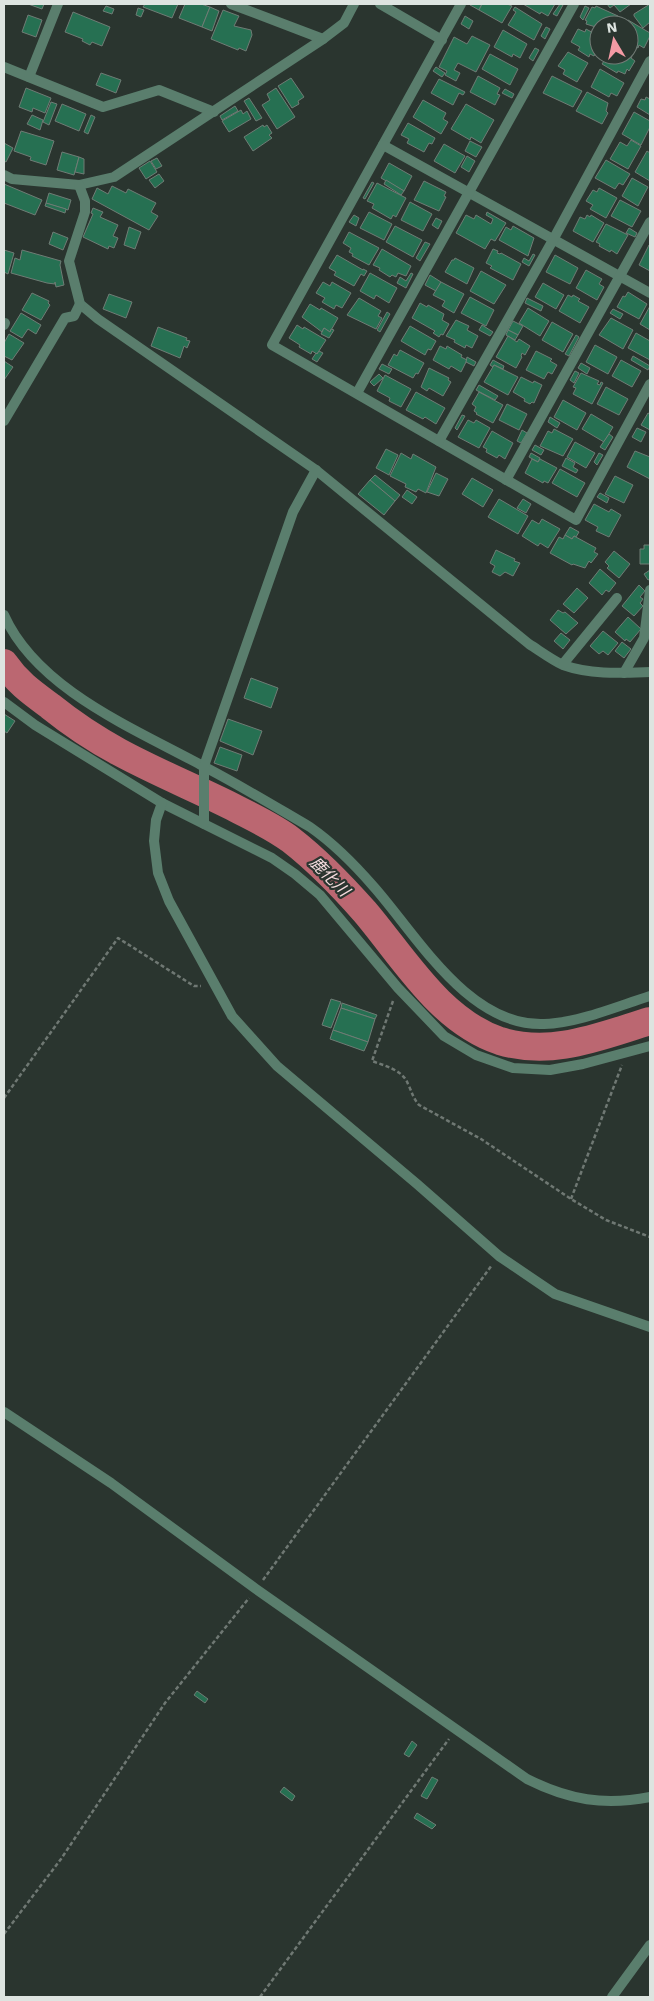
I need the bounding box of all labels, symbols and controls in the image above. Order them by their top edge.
north arrow [589,15,639,65]
text: N [606,18,618,36]
water label: 鹿化川 [306,853,355,901]

